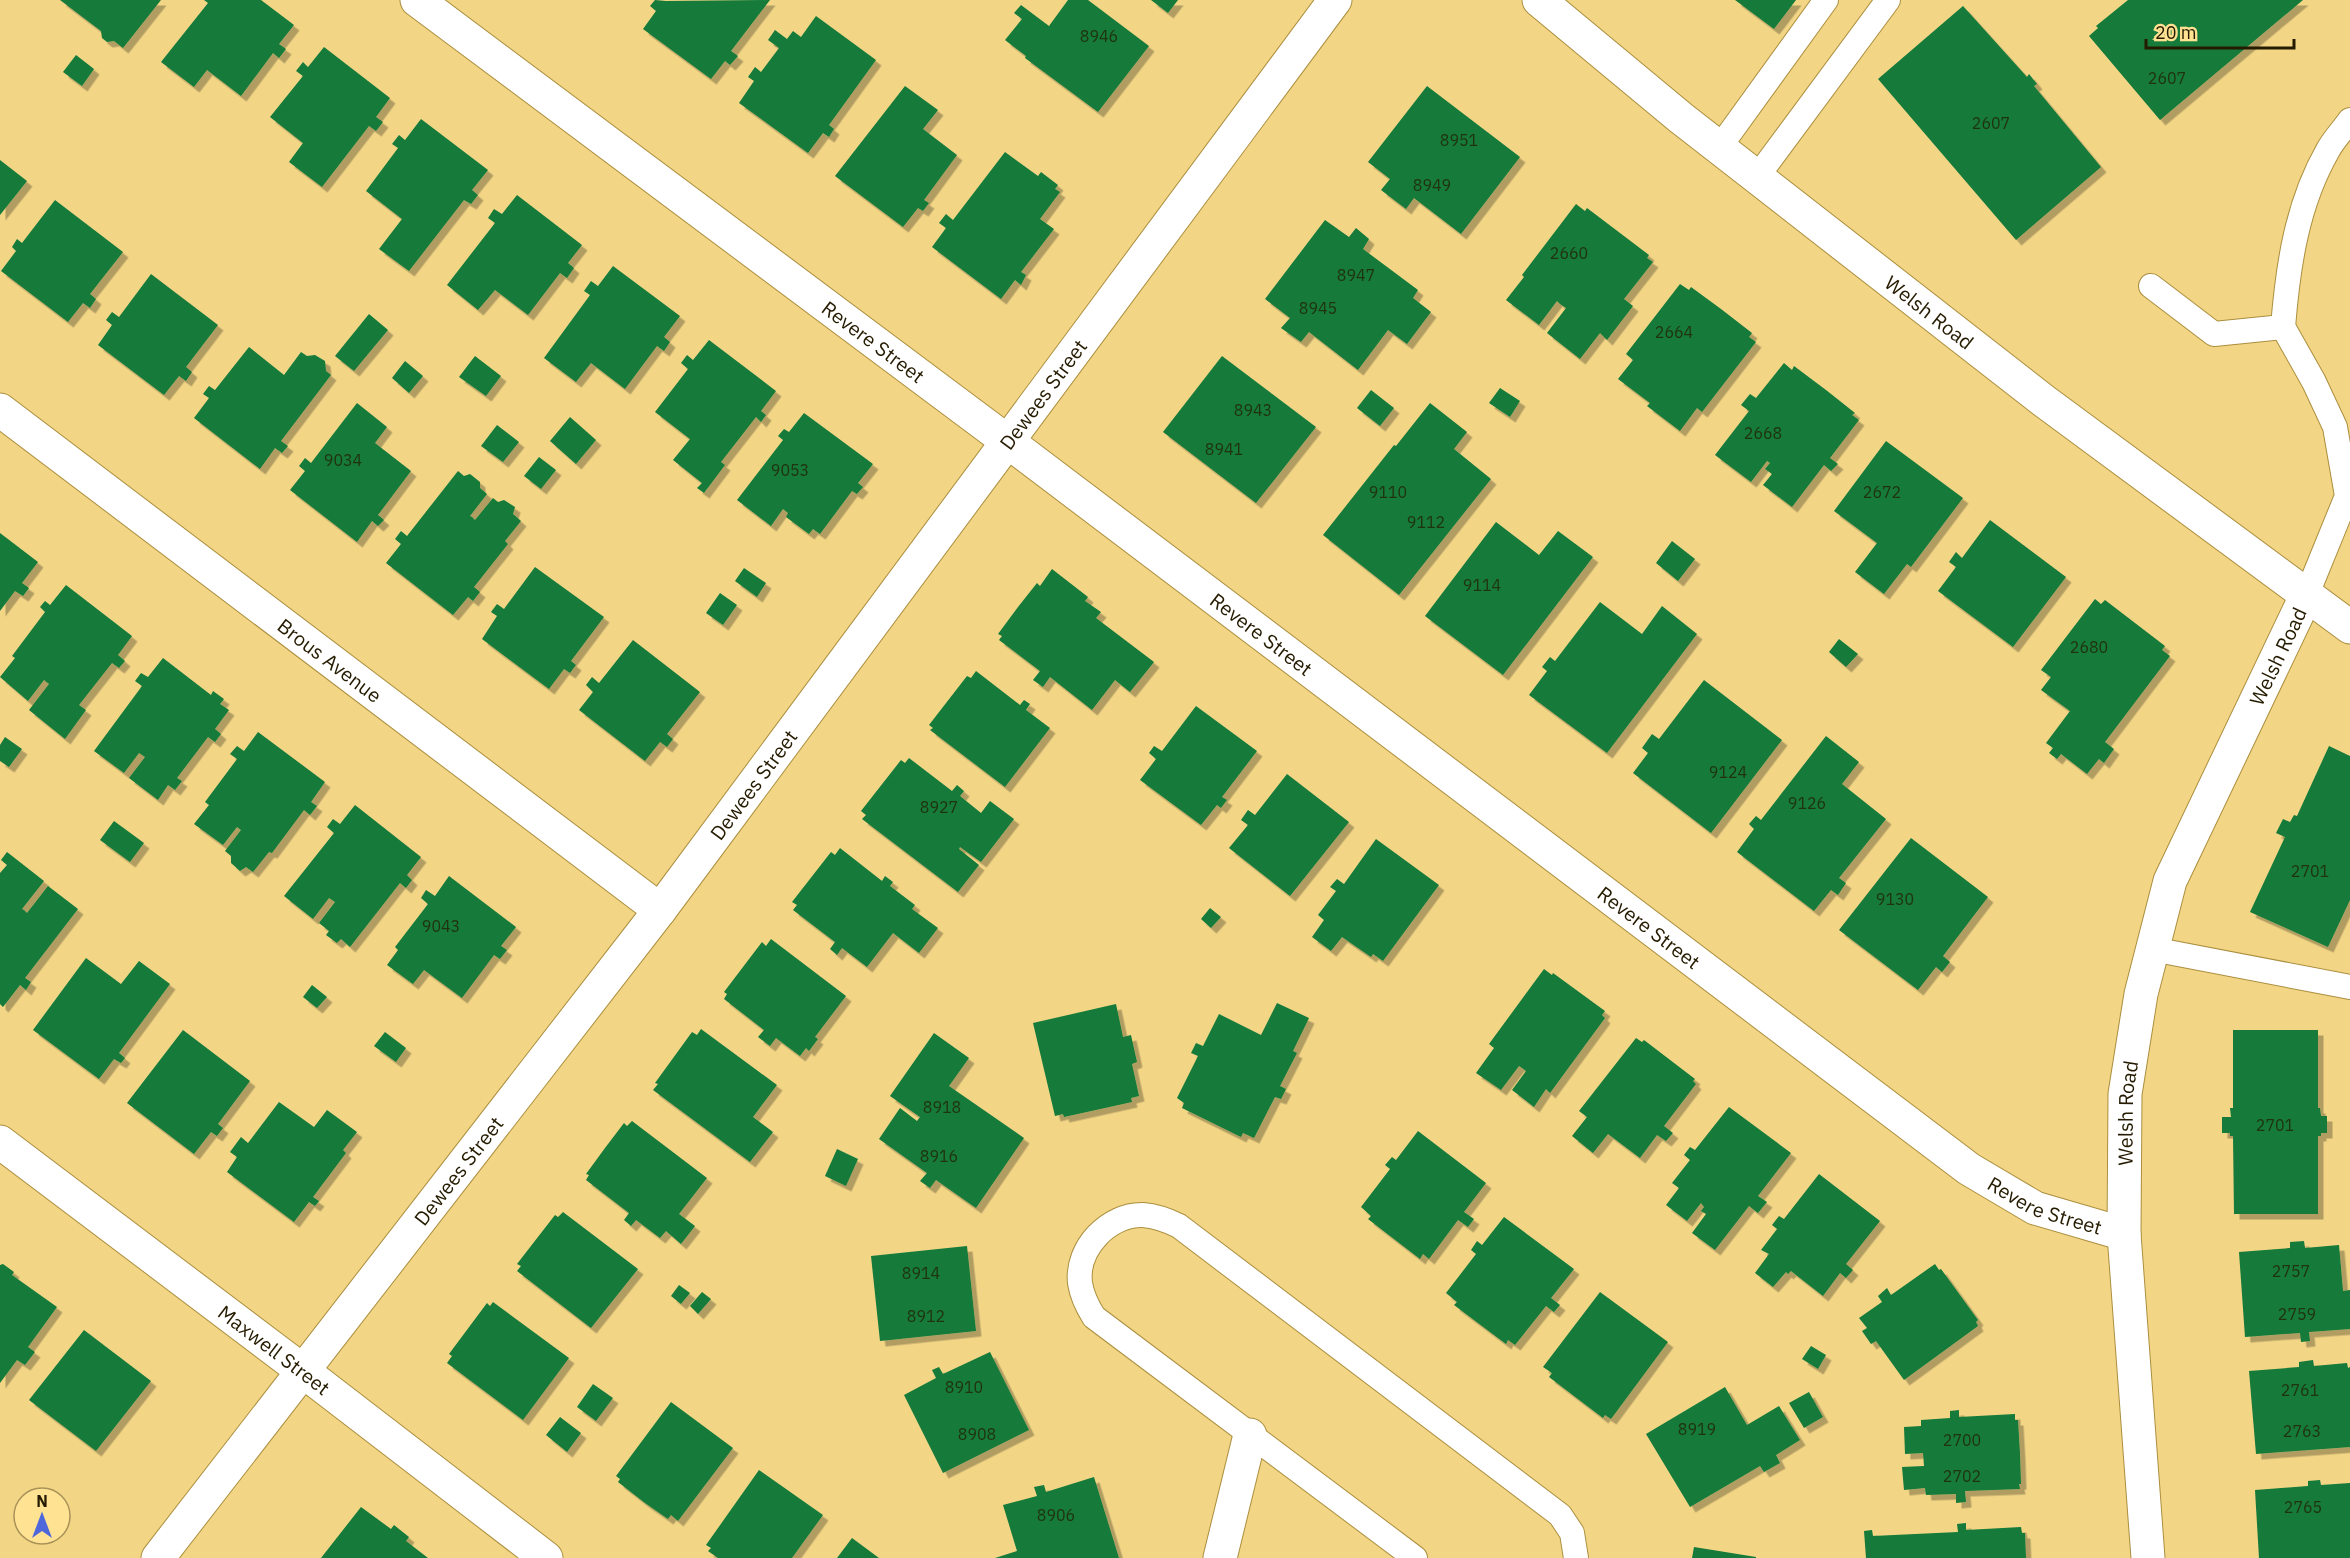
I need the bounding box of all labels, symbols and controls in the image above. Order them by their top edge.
scale bar [2146,12,2294,50]
text: 20 m [2155,21,2197,44]
house number: 8946 [1080,26,1118,46]
house number: 2607 [2148,68,2186,88]
house number: 2607 [1972,113,2010,133]
house number: 8951 [1440,130,1478,150]
house number: 8949 [1413,175,1451,195]
house number: 2660 [1550,243,1588,263]
house number: 8947 [1337,265,1375,285]
street label: Welsh Road [1880,269,1980,355]
street label: Revere Street [817,294,930,389]
house number: 8945 [1299,298,1337,318]
house number: 2664 [1655,322,1693,342]
street label: Dewees Street [993,334,1092,455]
house number: 8943 [1234,400,1272,420]
house number: 2668 [1744,423,1782,443]
house number: 8941 [1205,439,1243,459]
house number: 9034 [324,450,362,470]
house number: 9053 [771,460,809,480]
house number: 9110 [1369,482,1407,502]
house number: 2672 [1863,482,1901,502]
house number: 9112 [1407,512,1445,532]
house number: 9114 [1463,575,1501,595]
street label: Revere Street [1205,586,1318,681]
street label: Welsh Road [2242,603,2312,710]
street label: Brous Avenue [272,612,388,708]
house number: 2680 [2070,637,2108,657]
street label: Dewees Street [703,724,803,845]
house number: 9124 [1709,762,1747,782]
house number: 9126 [1788,793,1826,813]
house number: 8927 [920,797,958,817]
house number: 2701 [2291,861,2329,881]
street label: Revere Street [1592,879,1706,975]
house number: 9130 [1876,889,1914,909]
house number: 9043 [422,916,460,936]
street label: Welsh Road [2111,1058,2144,1166]
house number: 8918 [923,1097,961,1117]
street label: Dewees Street [407,1111,509,1231]
house number: 2701 [2256,1115,2294,1135]
house number: 8916 [920,1146,958,1166]
street label: Revere Street [1983,1170,2105,1240]
house number: 2757 [2272,1261,2310,1281]
house number: 8914 [902,1263,940,1283]
street label: Maxwell Street [213,1298,336,1401]
house number: 2759 [2278,1304,2316,1324]
house number: 8912 [907,1306,945,1326]
house number: 8910 [945,1377,983,1397]
house number: 2761 [2281,1380,2319,1400]
house number: 8919 [1678,1419,1716,1439]
house number: 2763 [2283,1421,2321,1441]
house number: 8908 [958,1424,996,1444]
house number: 2700 [1943,1430,1981,1450]
house number: 2702 [1943,1466,1981,1486]
north arrow [12,1486,72,1546]
text: N [36,1491,48,1511]
house number: 2765 [2284,1497,2322,1517]
house number: 8906 [1037,1505,1075,1525]

